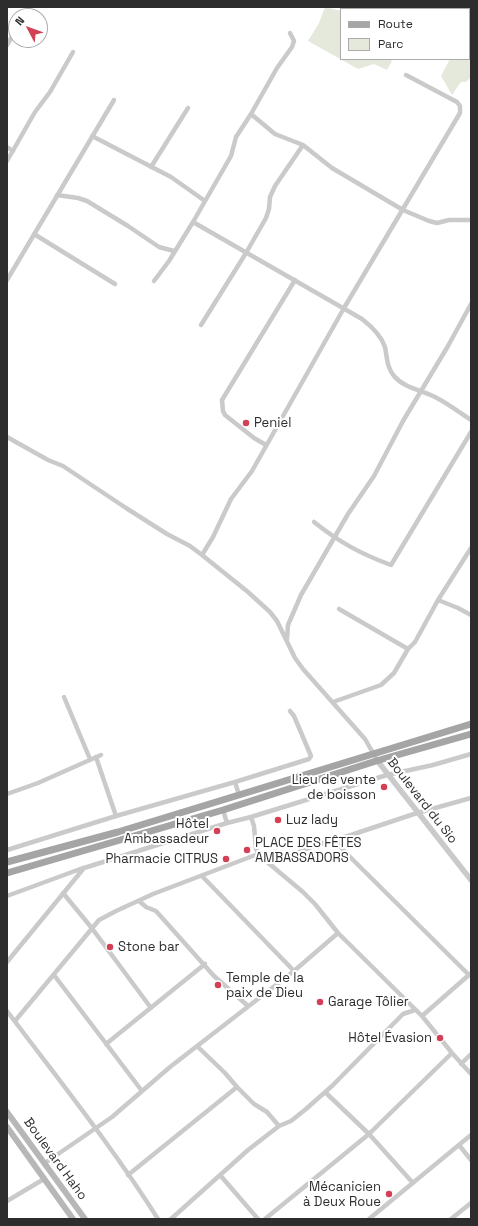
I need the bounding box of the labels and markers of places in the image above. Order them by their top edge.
place label: Peniel [254,415,291,431]
marker: Peniel [241,418,251,428]
place label: Lieu de vente de boisson [292,772,376,803]
marker: Lieu de vente de boisson [379,782,389,792]
place label: Luz lady [286,812,338,828]
marker: Luz lady [273,815,283,825]
place label: Hôtel Ambassadeur [124,816,209,847]
marker: Hôtel Ambassadeur [212,826,222,836]
place label: PLACE DES FÊTES AMBASSADORS [255,835,362,866]
marker: PLACE DES FÊTES AMBASSADORS [242,845,252,855]
place label: Pharmacie CITRUS [105,851,218,867]
marker: Pharmacie CITRUS [221,854,231,864]
place label: Stone bar [118,939,180,955]
marker: Stone bar [105,942,115,952]
place label: Temple de la paix de Dieu [226,970,304,1001]
marker: Temple de la paix de Dieu [213,980,223,990]
place label: Garage Tôlier [328,994,409,1010]
marker: Garage Tôlier [315,997,325,1007]
place label: Hôtel Évasion [348,1030,432,1046]
marker: Hôtel Évasion [435,1033,445,1043]
place label: Mécanicien à Deux Roue [303,1179,381,1210]
marker: Mécanicien à Deux Roue [384,1189,394,1199]

